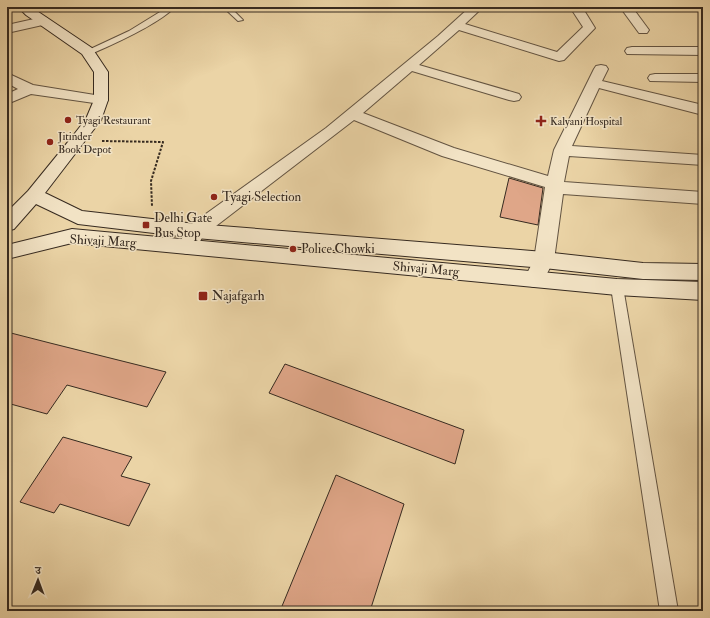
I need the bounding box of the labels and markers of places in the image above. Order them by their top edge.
place label: Tyagi Restaurant [76,114,151,128]
marker: Tyagi Restaurant [63,115,73,125]
marker: Kalyani Hospital [535,115,547,127]
place label: Kalyani Hospital [550,115,623,129]
place label: Jitinder Book Depot [57,130,112,157]
marker: Jitinder Book Depot [45,137,55,147]
place label: Tyagi Selection [222,189,301,206]
marker: Tyagi Selection [209,192,219,202]
place label: Delhi Gate Bus Stop [154,210,213,242]
marker: Delhi Gate Bus Stop [141,220,151,230]
place label: Police Chowki [301,241,375,257]
marker: Police Chowki [288,244,298,254]
place label: Najafgarh [212,288,265,304]
marker: Najafgarh [197,290,209,302]

